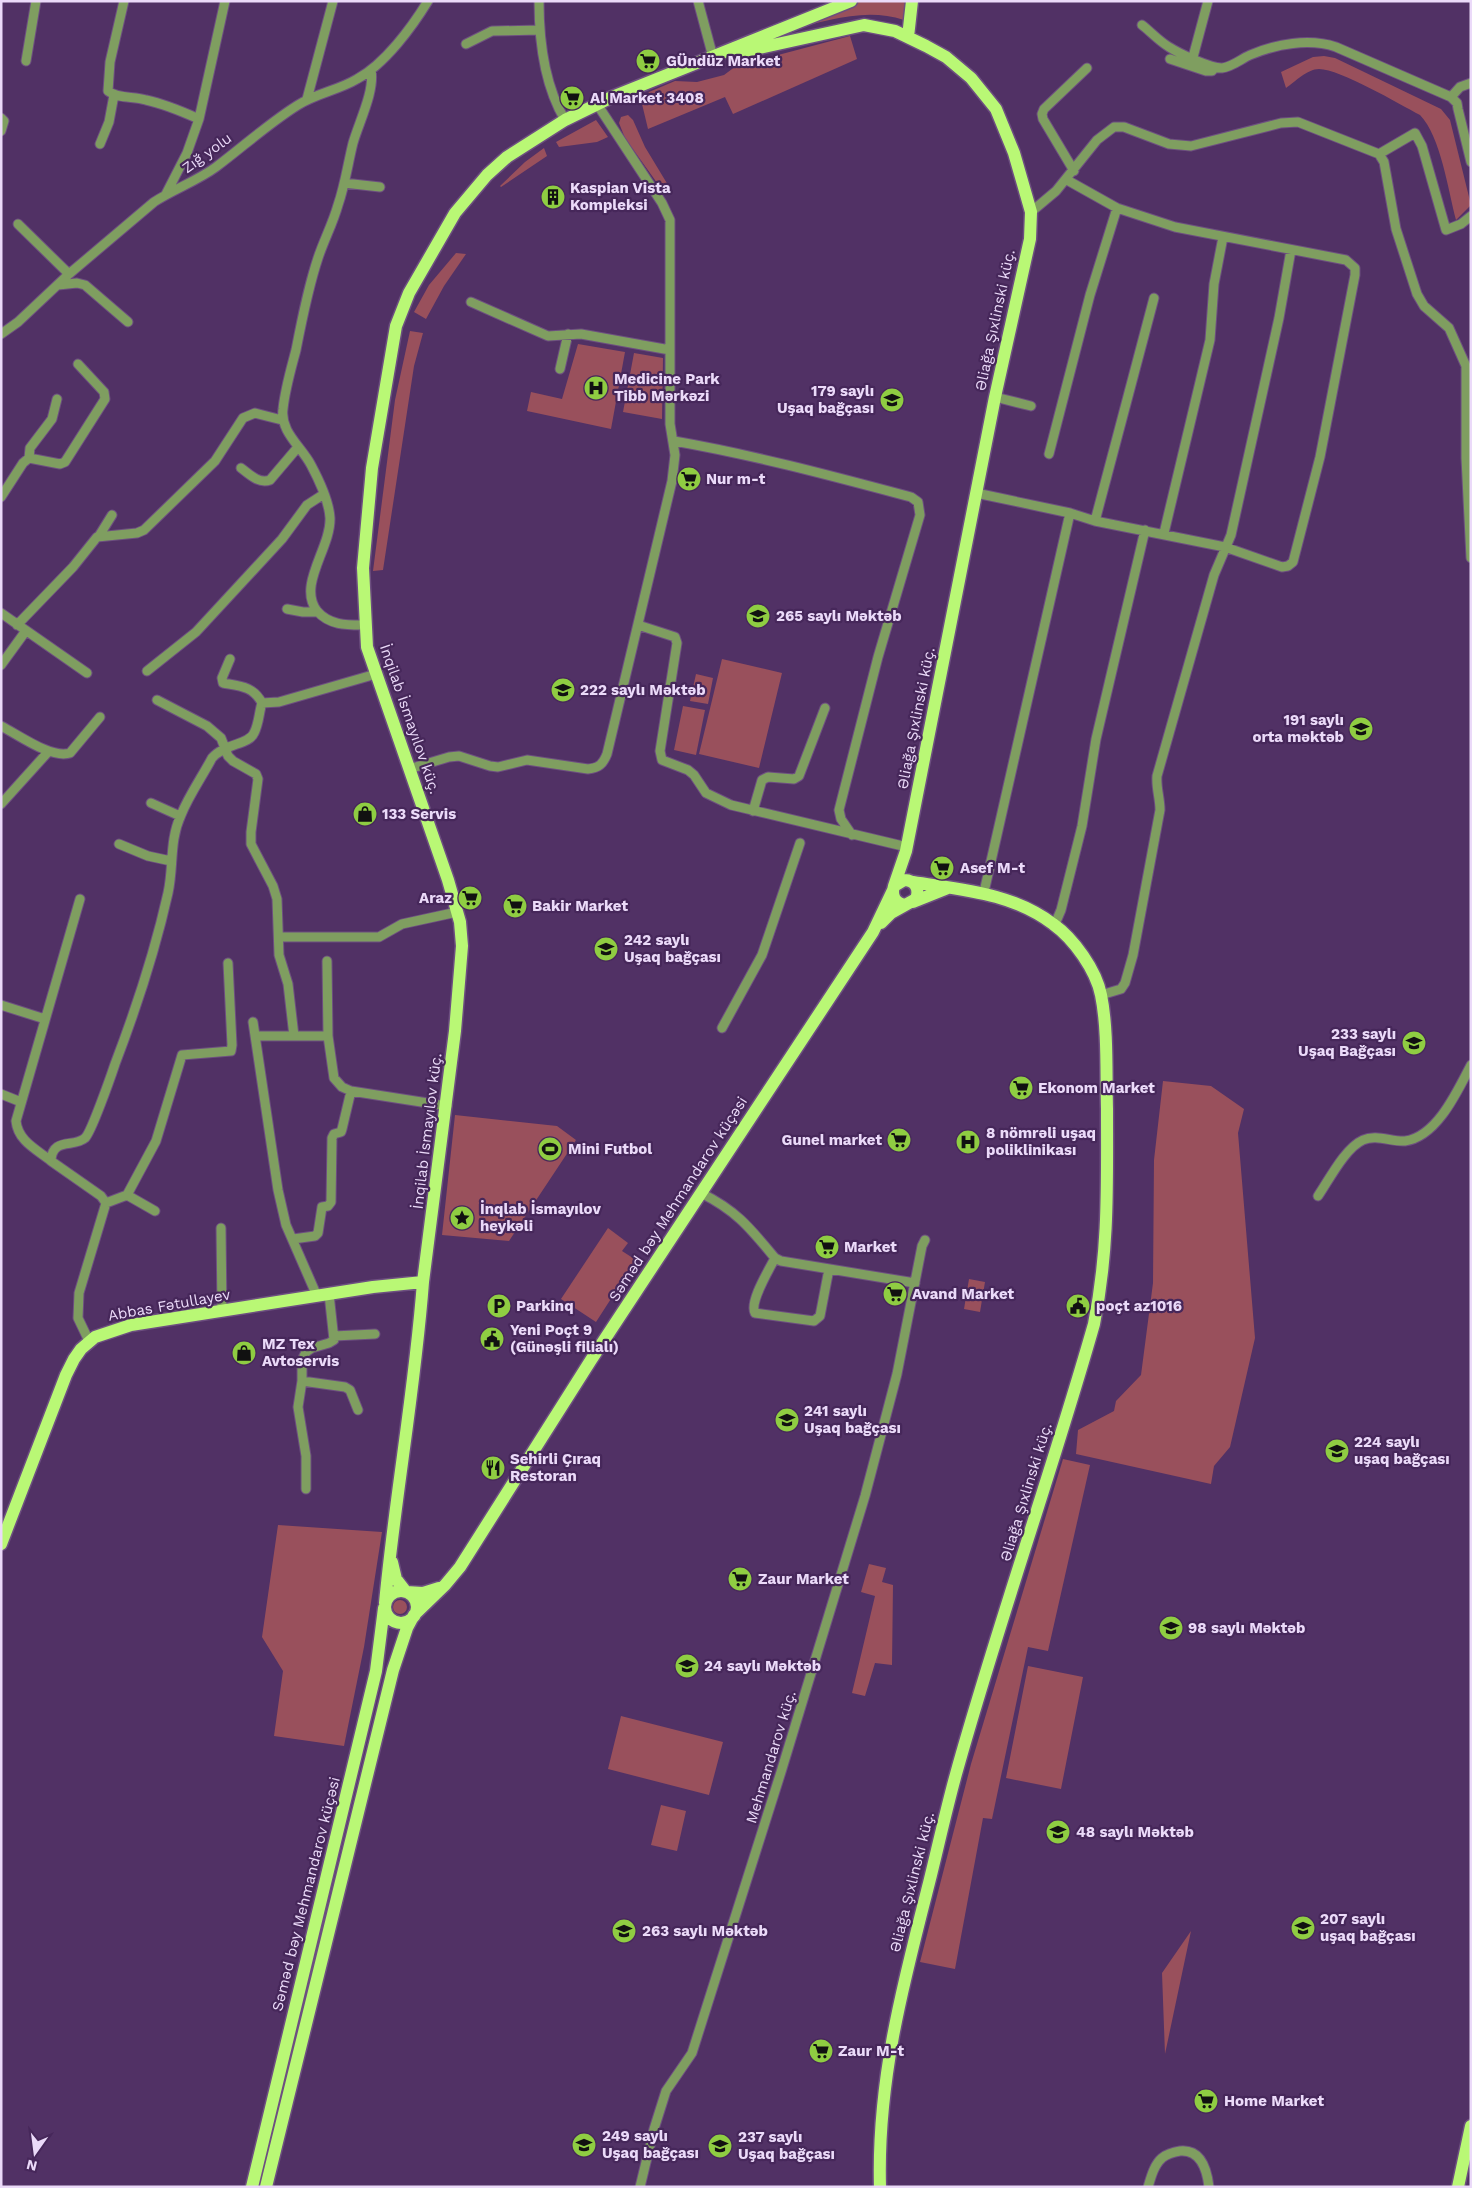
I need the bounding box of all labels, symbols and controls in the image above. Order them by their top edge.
supermarket icon: GÜndüz Market [635,48,661,74]
place label: GÜndüz Market [666,52,781,70]
supermarket icon: Al Market 3408 [559,85,585,111]
place label: Al Market 3408 [590,89,704,107]
street label: Zığ yolu [179,129,235,177]
place label: Kaspian Vista Kompleksi [570,179,671,214]
building icon: Kaspian Vista Kompleksi [540,184,566,210]
street label: Əliağa Şıxlinski küç. [971,248,1019,392]
place label: Medicine Park Tibb Mərkəzi [614,370,720,405]
hospital icon: Medicine Park Tibb Mərkəzi [583,375,609,401]
place label: 179 saylı Uşaq bağçası [777,382,874,417]
school or university icon: 179 saylı Uşaq bağçası [879,387,905,413]
supermarket icon: Nur m-t [676,466,702,492]
place label: Nur m-t [706,470,766,488]
school or university icon: 265 saylı Məktəb [745,603,771,629]
place label: 265 saylı Məktəb [776,607,902,625]
street label: İnqilab İsmayılov küç. [376,642,444,796]
street label: Əliağa Şıxlinski küç. [893,646,939,790]
school or university icon: 222 saylı Məktəb [550,677,576,703]
place label: 222 saylı Məktəb [580,681,706,699]
place label: 191 saylı orta məktəb [1252,711,1344,746]
school or university icon: 191 saylı orta məktəb [1348,716,1374,742]
shop icon: 133 Servis [352,801,378,827]
place label: 133 Servis [382,805,456,823]
supermarket icon: Asef M-t [929,855,955,881]
place label: Asef M-t [960,859,1025,877]
supermarket icon: Araz [457,885,483,911]
place label: Araz [419,889,452,907]
supermarket icon: Bakir Market [502,893,528,919]
place label: Bakir Market [532,897,628,915]
place label: 242 saylı Uşaq bağçası [624,931,721,966]
school or university icon: 242 saylı Uşaq bağçası [593,936,619,962]
place label: 233 saylı Uşaq Bağçası [1298,1025,1396,1060]
school or university icon: 233 saylı Uşaq Bağçası [1401,1030,1427,1056]
street label: İnqilab İsmayılov küç. [408,1052,446,1210]
supermarket icon: Ekonom Market [1008,1075,1034,1101]
place label: Ekonom Market [1038,1079,1155,1097]
street label: Səməd bəy Mehmandarov küçəsi [605,1093,751,1305]
place label: 8 nömrəli uşaq poliklinikası [986,1124,1096,1159]
supermarket icon: Gunel market [886,1127,912,1153]
hospital icon: 8 nömrəli uşaq poliklinikası [955,1129,981,1155]
place label: Gunel market [782,1131,882,1149]
sports icon: Mini Futbol [537,1136,563,1162]
place label: Mini Futbol [568,1140,652,1158]
place label: İnqlab İsmayılov heykəli [480,1200,601,1235]
place icon: İnqlab İsmayılov heykəli [449,1205,475,1231]
supermarket icon: Market [814,1234,840,1260]
place label: Market [844,1238,897,1256]
supermarket icon: Avand Market [882,1281,908,1307]
street label: Abbas Fətullayev [106,1285,232,1325]
place label: Avand Market [912,1285,1015,1303]
parking icon: Parkinq [486,1293,512,1319]
public building icon: poçt az1016 [1065,1293,1091,1319]
place label: Parkinq [516,1297,574,1315]
place label: poçt az1016 [1096,1297,1182,1315]
place label: Yeni Poçt 9 (Günəşli filialı) [510,1321,619,1356]
public building icon: Yeni Poçt 9 (Günəşli filialı) [479,1326,505,1352]
place label: MZ Tex Avtoservis [262,1335,339,1370]
shop icon: MZ Tex Avtoservis [231,1340,257,1366]
place label: 241 saylı Uşaq bağçası [804,1402,901,1437]
school or university icon: 241 saylı Uşaq bağçası [774,1407,800,1433]
street label: Əliağa Şıxlinski küç. [996,1420,1056,1564]
place label: 224 saylı uşaq bağçası [1354,1433,1450,1468]
school or university icon: 224 saylı uşaq bağçası [1324,1438,1350,1464]
place label: Sehirli Çıraq Restoran [510,1450,601,1485]
restaurant icon: Sehirli Çıraq Restoran [480,1455,506,1481]
supermarket icon: Zaur Market [727,1566,753,1592]
place label: Zaur Market [758,1570,849,1588]
school or university icon: 98 saylı Məktəb [1158,1615,1184,1641]
place label: 98 saylı Məktəb [1188,1619,1305,1637]
school or university icon: 24 saylı Məktəb [674,1653,700,1679]
place label: 24 saylı Məktəb [704,1657,821,1675]
street label: Mehmandarov küç. [742,1688,800,1826]
street label: Səməd bəy Mehmandarov küçəsi [268,1775,344,2013]
street label: Əliağa Şıxlinski küç. [886,1810,938,1954]
school or university icon: 48 saylı Məktəb [1045,1819,1071,1845]
place label: 48 saylı Məktəb [1076,1823,1194,1841]
place label: 207 saylı uşaq bağçası [1320,1910,1416,1945]
school or university icon: 207 saylı uşaq bağçası [1290,1915,1316,1941]
school or university icon: 263 saylı Məktəb [611,1918,637,1944]
place label: 263 saylı Məktəb [642,1922,768,1940]
supermarket icon: Zaur M-t [808,2038,834,2064]
place label: Zaur M-t [838,2042,904,2060]
supermarket icon: Home Market [1193,2088,1219,2114]
place label: Home Market [1224,2092,1324,2110]
place label: 249 saylı Uşaq bağçası [602,2127,699,2162]
north arrow [10,2128,60,2178]
place label: 237 saylı Uşaq bağçası [738,2128,835,2163]
school or university icon: 249 saylı Uşaq bağçası [571,2132,597,2158]
school or university icon: 237 saylı Uşaq bağçası [707,2133,733,2159]
text: N [25,2157,39,2175]

